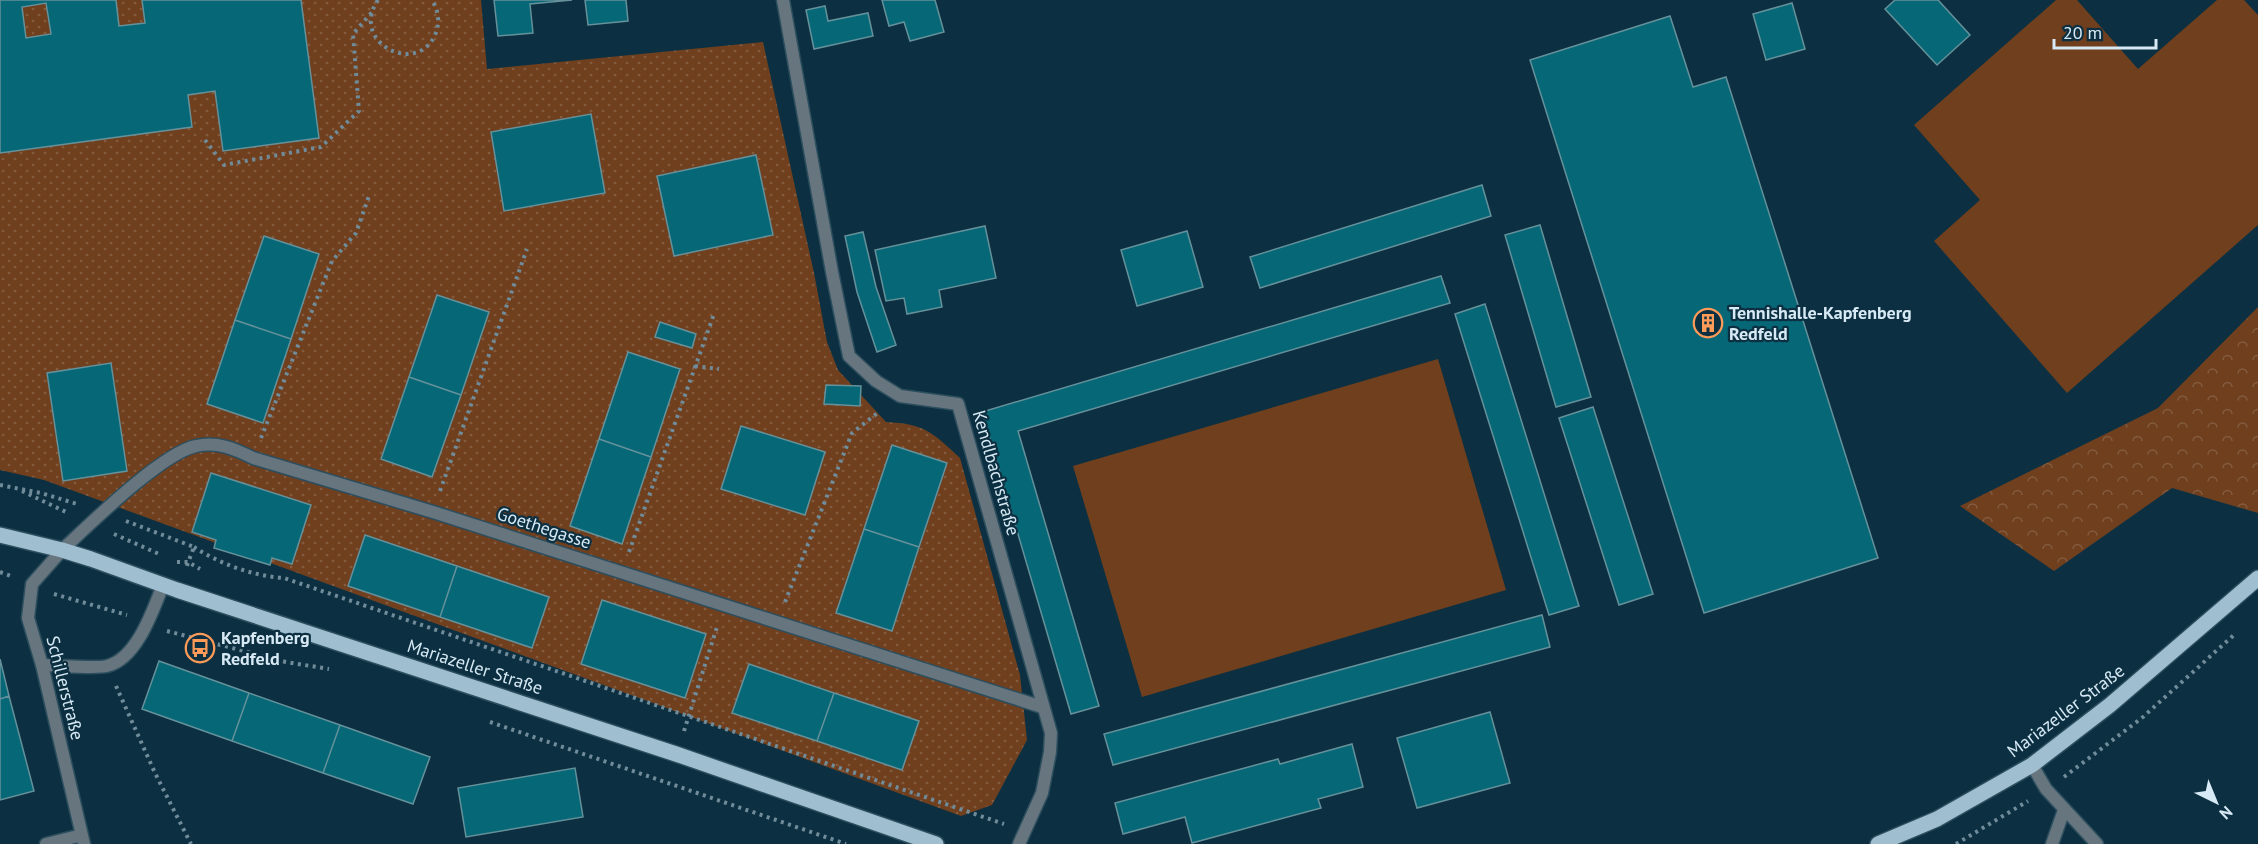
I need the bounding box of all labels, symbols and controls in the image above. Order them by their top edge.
scale bar [2054,12,2156,50]
text: 20 m [2063,21,2102,44]
place label: Tennishalle-Kapfenberg Redfeld [1729,301,1912,345]
building icon: Tennishalle-Kapfenberg Redfeld [1692,307,1724,339]
street label: Kendlbachstraße [968,408,1025,538]
street label: Goethegasse [494,502,594,554]
place label: Kapfenberg Redfeld [221,626,310,670]
bus stop icon: Kapfenberg Redfeld [184,632,216,664]
street label: Schillerstraße [41,633,90,742]
street label: Mariazeller Straße [405,634,546,699]
street label: Mariazeller Straße [2002,659,2129,762]
north arrow [2186,772,2246,832]
text: N [2216,802,2237,824]

